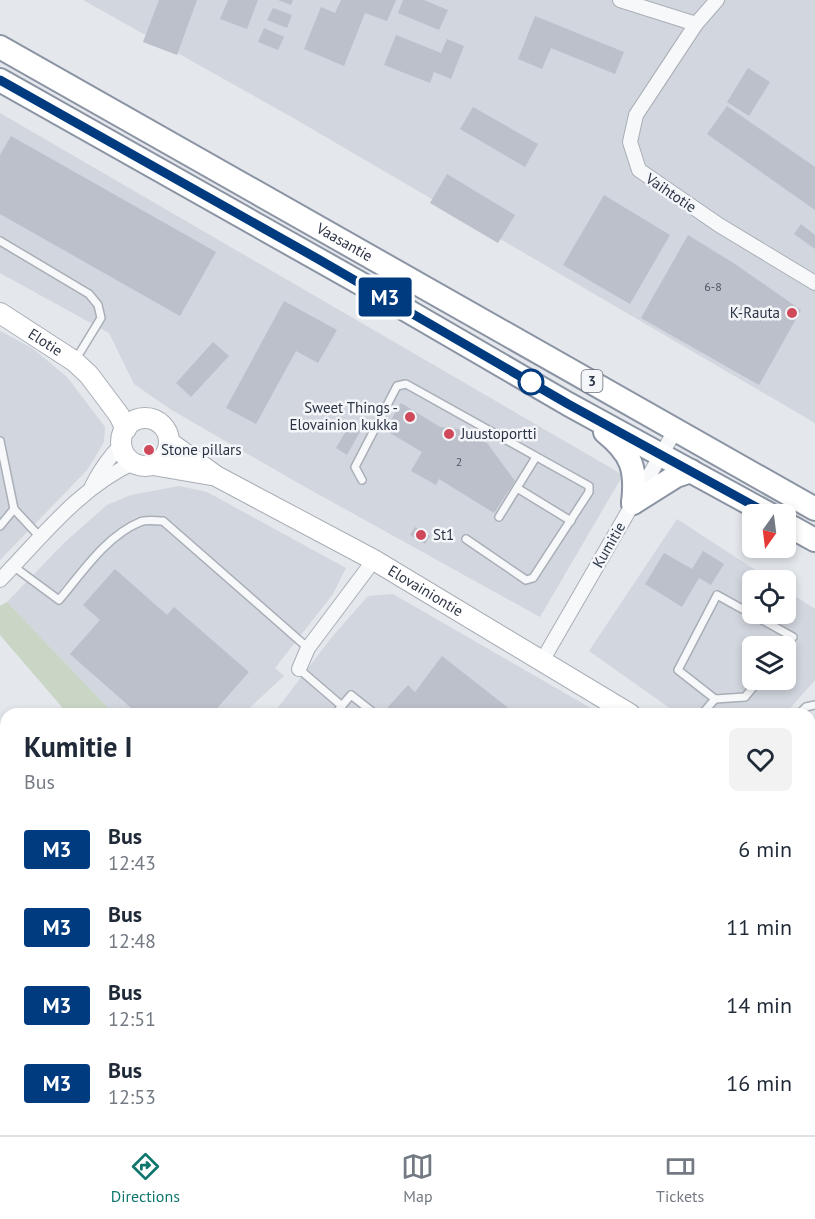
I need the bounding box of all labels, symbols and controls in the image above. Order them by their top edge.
street label: Vaihtotie [641,168,700,216]
street label: Vaasantie [312,218,376,265]
line badge: M3 [358,278,412,316]
house number: 6-8 [704,279,722,294]
text: M3 [371,284,399,311]
place label: K-Rauta [730,303,780,322]
marker: K-Rauta [785,306,799,320]
street label: Elotie [25,324,66,360]
unlabelled marker [518,369,544,395]
road number: 3 [582,370,602,392]
place label: Sweet Things - Elovainion kukka [289,398,398,434]
marker: Sweet Things - Elovainion kukka [403,410,417,424]
place label: Juustoportti [460,424,537,443]
marker: Juustoportti [442,427,456,441]
place label: Stone pillars [161,440,242,459]
marker: Stone pillars [142,443,156,457]
house number: 2 [456,454,462,469]
north arrow [742,504,796,558]
map controls [742,504,796,690]
street label: Kumitie [588,518,629,571]
place label: St1 [433,525,454,544]
marker: St1 [414,528,428,542]
street label: Elovainiontie [385,561,467,620]
button: locate [742,570,796,624]
button: layers [742,636,796,690]
text: Kumitie I [24,728,133,765]
button: heart [729,728,792,791]
text: Bus [24,769,55,795]
text: Bus [108,822,142,850]
text: 6 min [738,835,792,863]
text: M3 [43,836,71,863]
text: 12:43 [108,850,156,876]
text: Bus [108,900,142,928]
text: 11 min [726,913,792,941]
text: M3 [43,914,71,941]
text: 12:48 [108,928,156,954]
text: Bus [108,978,142,1006]
text: 14 min [726,991,792,1019]
text: M3 [43,992,71,1019]
text: 12:51 [108,1006,156,1032]
text: Bus [108,1056,142,1084]
text: 16 min [726,1069,792,1097]
text: M3 [43,1070,71,1097]
text: 12:53 [108,1084,156,1110]
tab: Directions [111,1150,180,1206]
tab: Map [401,1150,434,1206]
tab: Tickets [656,1150,704,1206]

